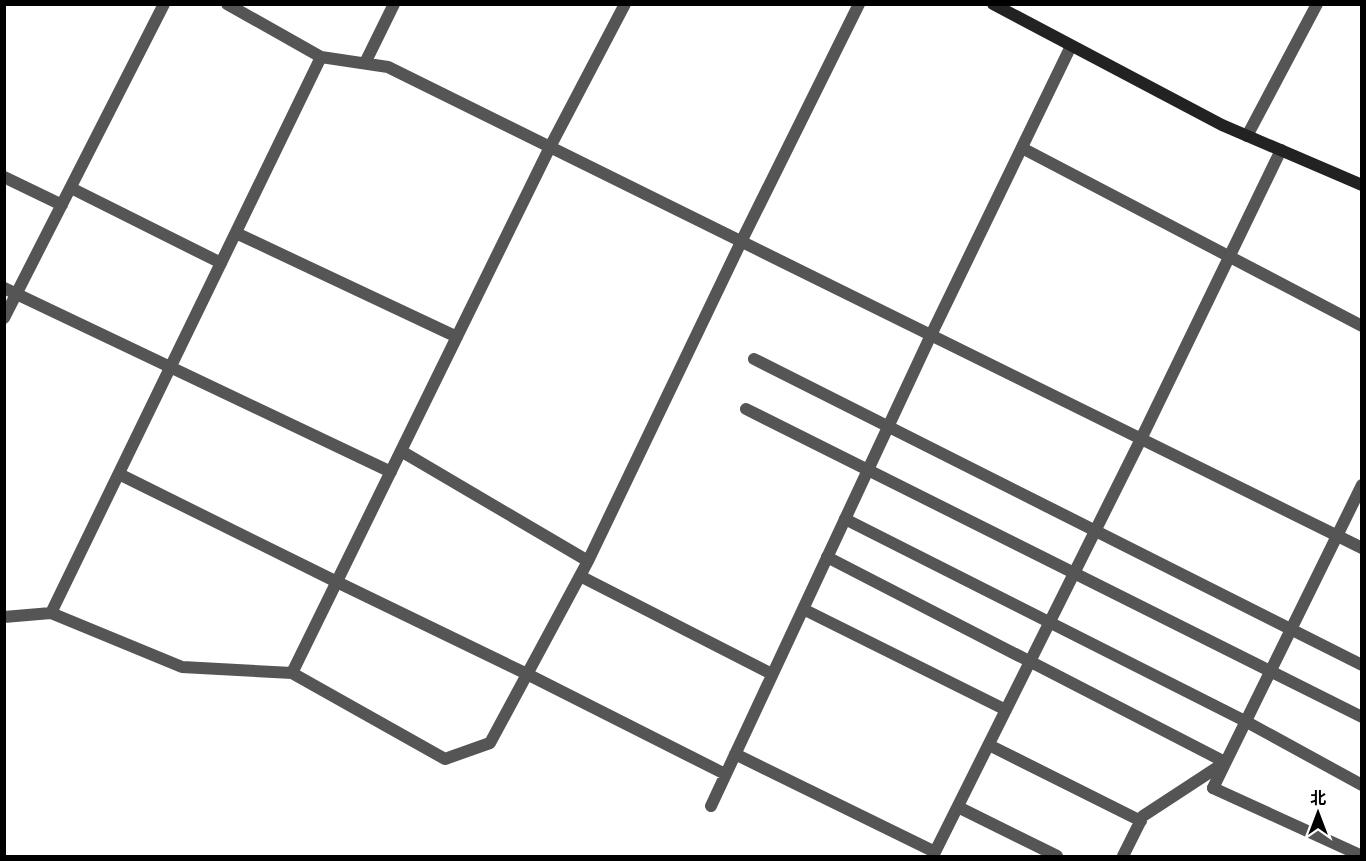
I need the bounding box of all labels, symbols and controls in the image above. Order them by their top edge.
north arrow [1288,783,1348,843]
text: 北 [1310,788,1326,808]

